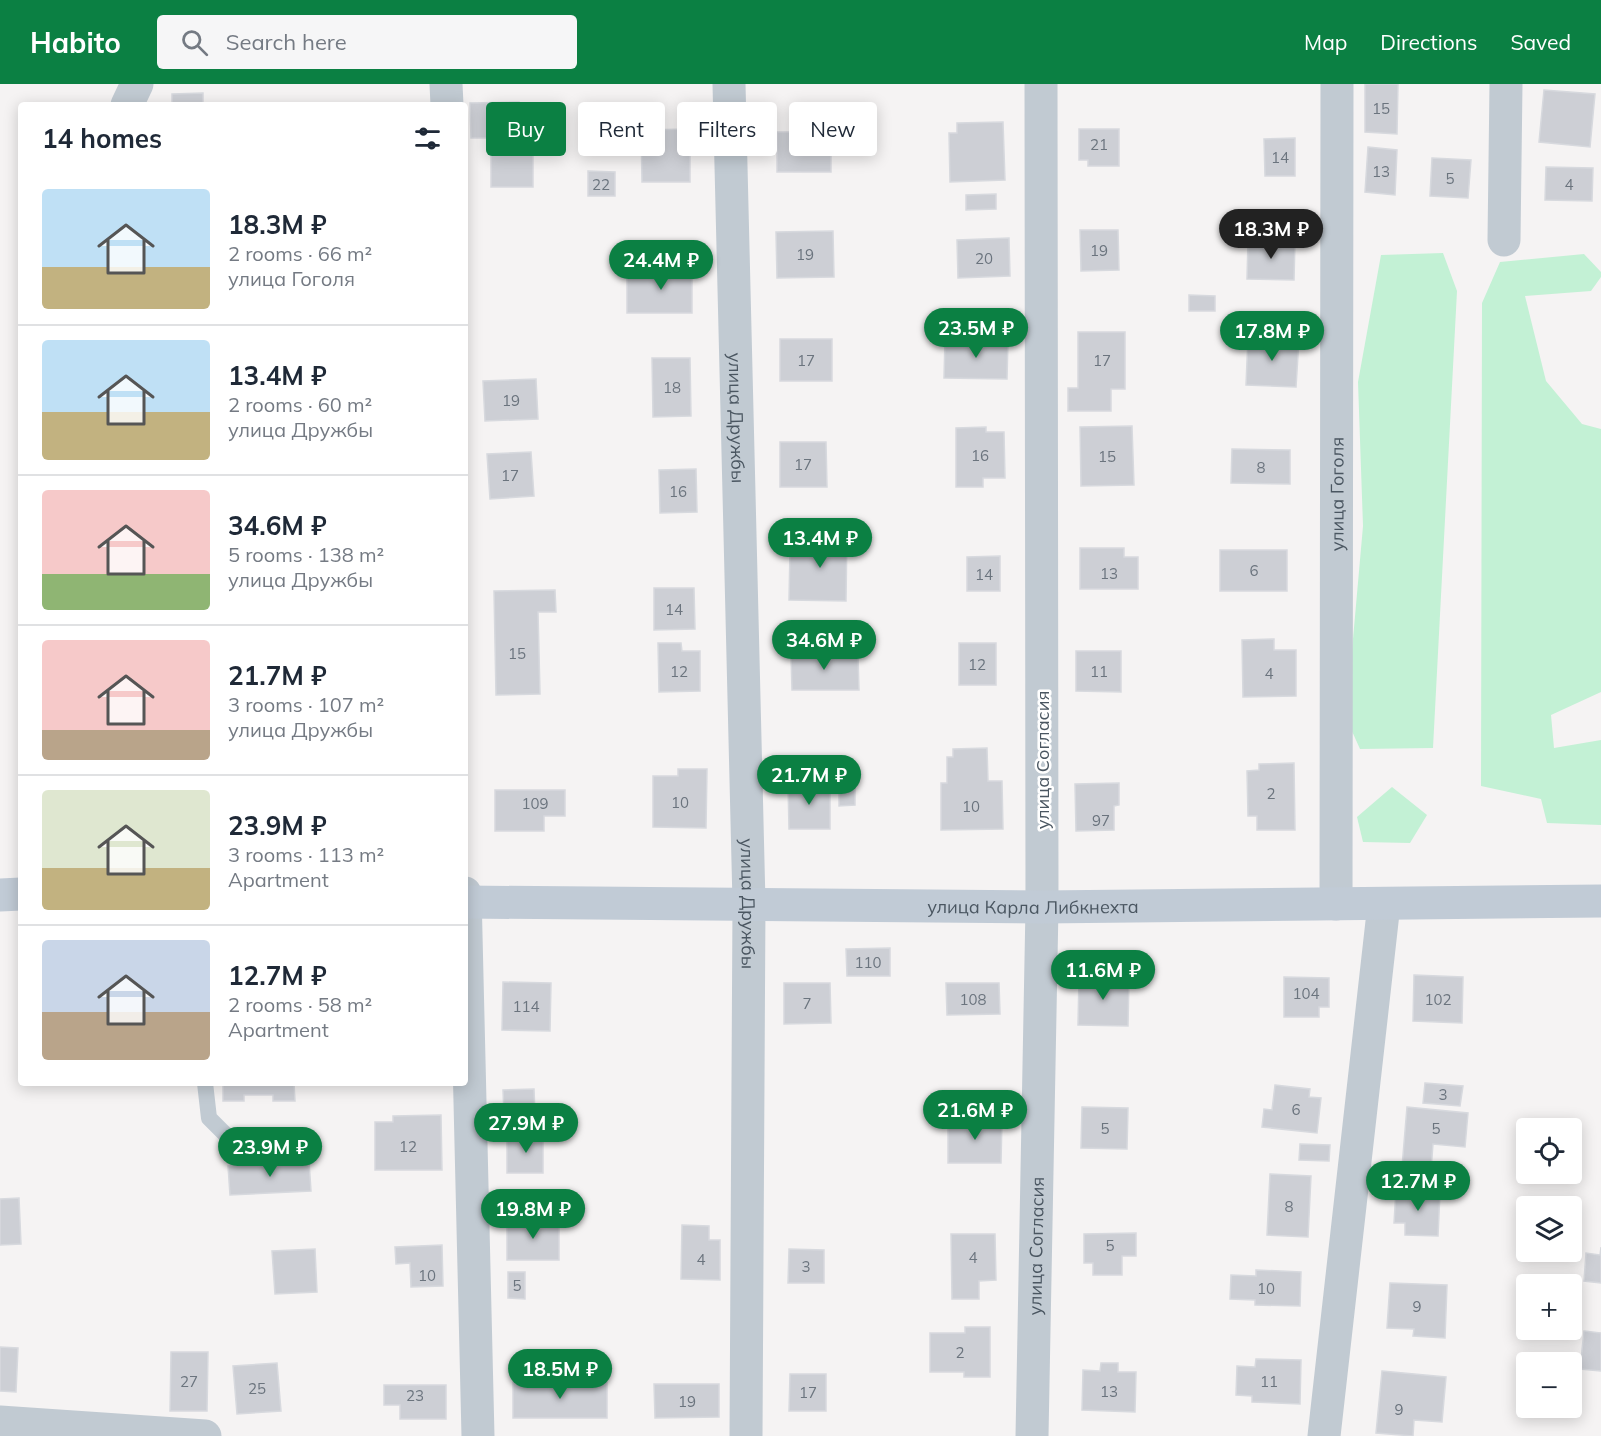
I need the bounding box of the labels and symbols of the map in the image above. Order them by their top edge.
house number: 15 [1372,99,1390,118]
house number: 21 [1090,135,1108,154]
house number: 14 [1271,148,1289,167]
house number: 13 [1372,162,1390,181]
house number: 5 [1445,169,1455,188]
house number: 22 [592,175,610,194]
house number: 4 [1564,175,1574,194]
pin: 18.3M ₽ [1216,209,1326,260]
pin: 24.4M ₽ [606,240,716,291]
house number: 19 [1090,241,1108,260]
house number: 19 [796,245,814,264]
house number: 20 [975,249,993,268]
pin: 23.5M ₽ [921,308,1031,359]
pin: 17.8M ₽ [1217,311,1327,362]
house number: 17 [797,351,815,370]
house number: 17 [1093,351,1111,370]
street label: улица Дружбы [724,352,750,484]
house number: 18 [663,378,681,397]
house number: 19 [502,391,520,410]
street label: улица Гоголя [1325,437,1348,551]
house number: 16 [971,446,989,465]
house number: 15 [1098,447,1116,466]
house number: 17 [794,455,812,474]
house number: 8 [1256,458,1266,477]
house number: 17 [501,466,519,485]
house number: 16 [669,482,687,501]
pin: 13.4M ₽ [765,518,875,569]
house number: 6 [1249,561,1259,580]
house number: 13 [1100,564,1118,583]
house number: 14 [975,565,993,584]
house number: 14 [665,600,683,619]
pin: 34.6M ₽ [769,620,879,671]
house number: 15 [508,644,526,663]
house number: 12 [968,655,986,674]
house number: 12 [670,662,688,681]
house number: 11 [1090,662,1108,681]
house number: 4 [1264,664,1274,683]
street label: улица Согласия [1031,691,1054,829]
pin: 21.7M ₽ [754,755,864,806]
house number: 2 [1266,784,1276,803]
house number: 10 [671,793,689,812]
house number: 109 [521,794,549,813]
house number: 10 [962,797,980,816]
house number: 97 [1092,811,1110,830]
street label: улица Дружбы [736,838,761,969]
street label: улица Карла Либкнехта [927,894,1139,919]
pin: 11.6M ₽ [1048,950,1158,1001]
house number: 110 [854,953,882,972]
house number: 104 [1292,984,1320,1003]
house number: 108 [959,990,987,1009]
house number: 102 [1424,990,1452,1009]
house number: 7 [802,994,812,1013]
house number: 114 [512,997,540,1016]
house number: 3 [1438,1085,1448,1104]
pin: 21.6M ₽ [920,1090,1030,1141]
house number: 6 [1291,1100,1301,1119]
pin: 27.9M ₽ [471,1103,581,1154]
house number: 5 [1100,1119,1110,1138]
house number: 5 [1431,1119,1441,1138]
pin: 23.9M ₽ [215,1127,325,1178]
house number: 12 [399,1137,417,1156]
pin: 12.7M ₽ [1363,1161,1473,1212]
street label: улица Согласия [1023,1176,1048,1316]
pin: 19.8M ₽ [478,1189,588,1240]
house number: 8 [1284,1197,1294,1216]
house number: 5 [1105,1236,1115,1255]
house number: 4 [968,1248,978,1267]
house number: 4 [696,1250,706,1269]
house number: 3 [801,1257,811,1276]
house number: 10 [418,1266,436,1285]
house number: 5 [512,1276,522,1295]
house number: 10 [1257,1279,1275,1298]
house number: 9 [1412,1297,1422,1316]
house number: 2 [955,1343,965,1362]
pin: 18.5M ₽ [505,1349,615,1400]
house number: 27 [180,1372,198,1391]
house number: 11 [1260,1372,1278,1391]
house number: 25 [248,1379,266,1398]
house number: 13 [1100,1382,1118,1401]
house number: 17 [799,1383,817,1402]
house number: 23 [406,1386,424,1405]
house number: 19 [678,1392,696,1411]
house number: 9 [1394,1400,1404,1419]

